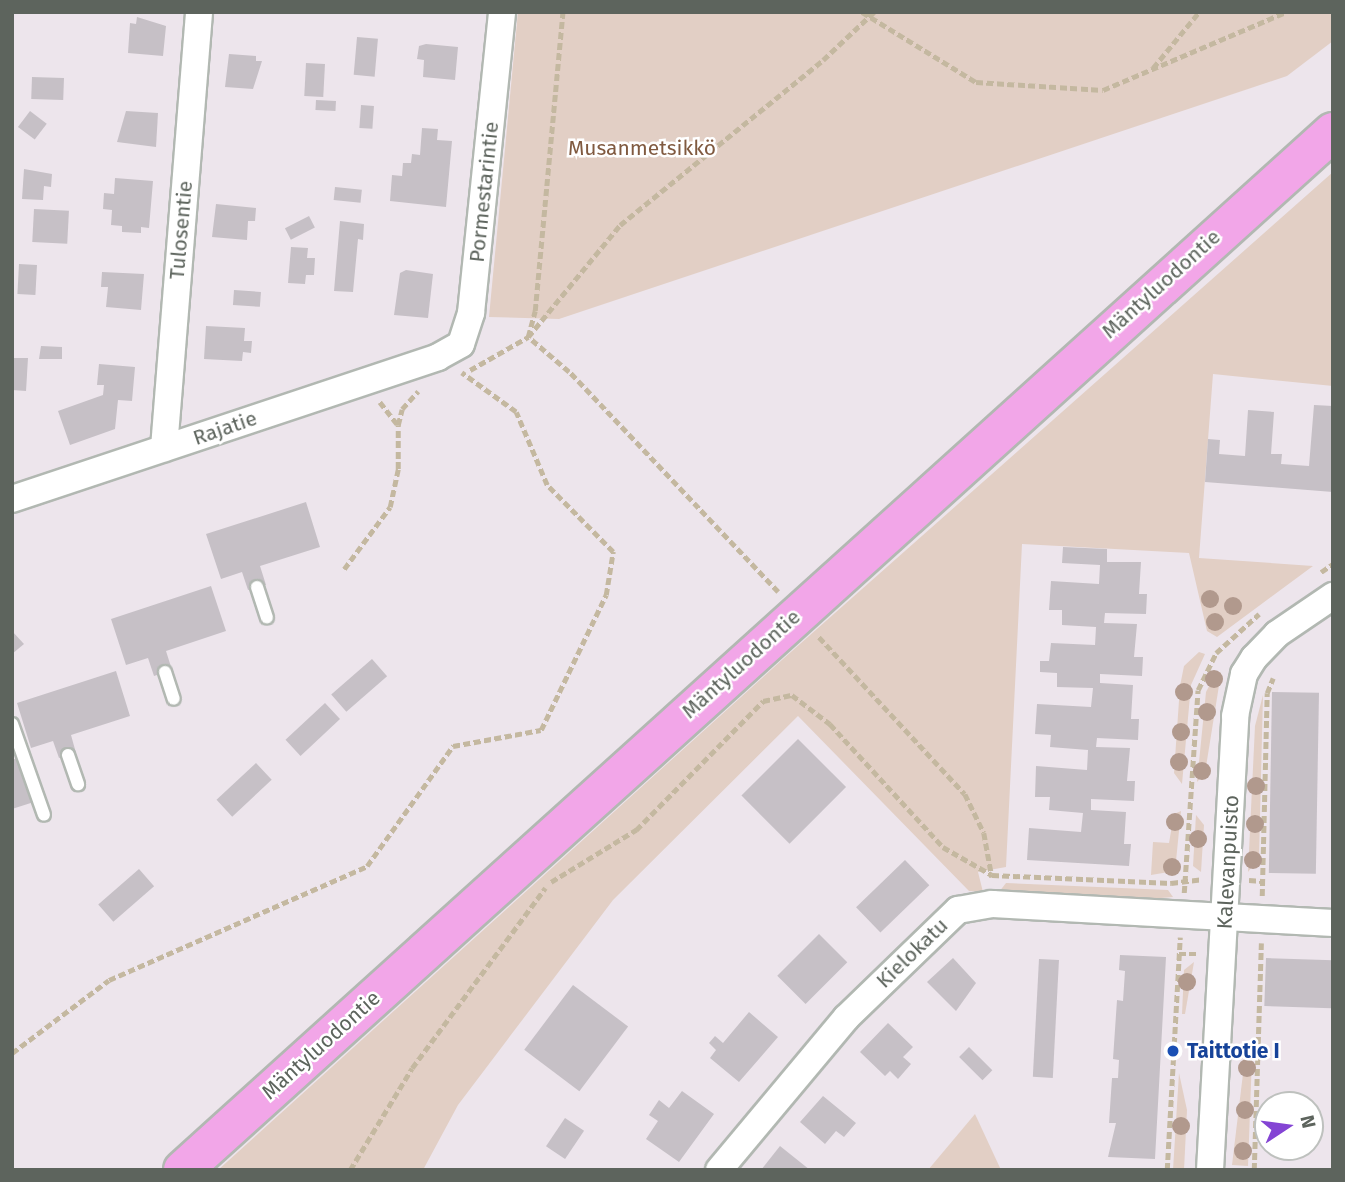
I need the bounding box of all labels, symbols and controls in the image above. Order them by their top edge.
street label: Pormestarintie [464,120,504,264]
park label: Musanmetsikkö [568,135,716,161]
street label: Tulosentie [164,180,198,280]
street label: Mäntyluodontie [1097,224,1225,344]
street label: Rajatie [190,405,260,451]
street label: Mäntyluodontie [677,604,805,724]
street label: Kalevanpuisto [1212,794,1244,930]
street label: Kielokatu [871,913,953,993]
street label: Mäntyluodontie [257,985,385,1105]
place label: Taittotie I [1187,1038,1280,1064]
marker: Taittotie I [1165,1043,1181,1059]
north arrow [1254,1091,1324,1161]
text: N [1295,1113,1321,1130]

